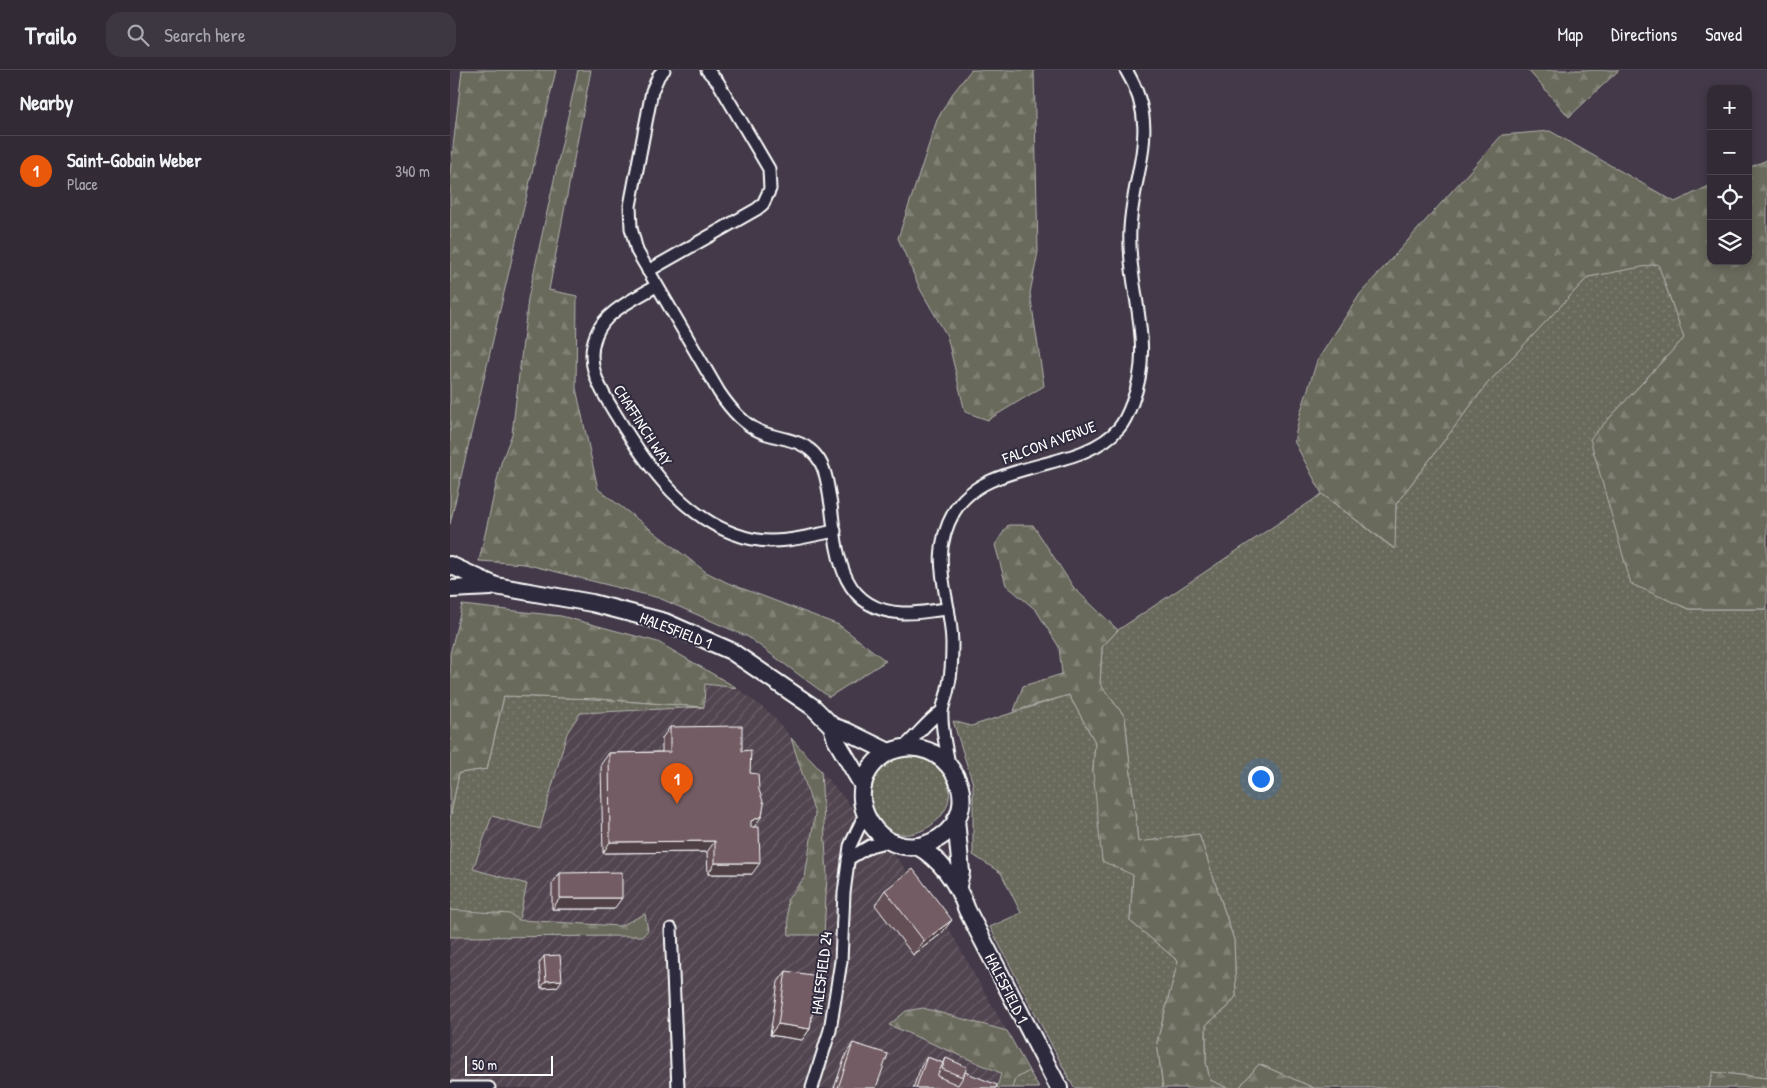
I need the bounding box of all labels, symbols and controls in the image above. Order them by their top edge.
search box [106,12,456,57]
text: Trailo [25,19,76,51]
icon: search [124,21,152,49]
text: Search here [164,22,246,48]
text: Map [1558,22,1583,47]
text: Directions [1611,22,1677,47]
text: Saved [1705,22,1742,47]
map controls [1707,85,1752,265]
button: + [1707,85,1752,130]
text: Nearby [20,88,73,117]
button: − [1707,130,1752,175]
text: Saint-Gobain Weber [67,147,201,173]
text: 1 [33,160,39,182]
text: 340 m [395,160,430,182]
text: Place [67,173,98,195]
button: locate [1707,175,1752,220]
button: layers [1707,220,1752,265]
street label: CHAFFINCH WAY [608,380,678,470]
street label: FALCON AVENUE [998,415,1099,469]
street label: HALESFIELD 1 [637,606,715,654]
pin: 1 [661,763,693,804]
your location [1248,766,1274,792]
street label: HALESFIELD 24 [805,930,837,1016]
street label: HALESFIELD 1 [980,949,1034,1027]
scale bar [465,1053,552,1076]
text: 50 m [472,1055,497,1074]

